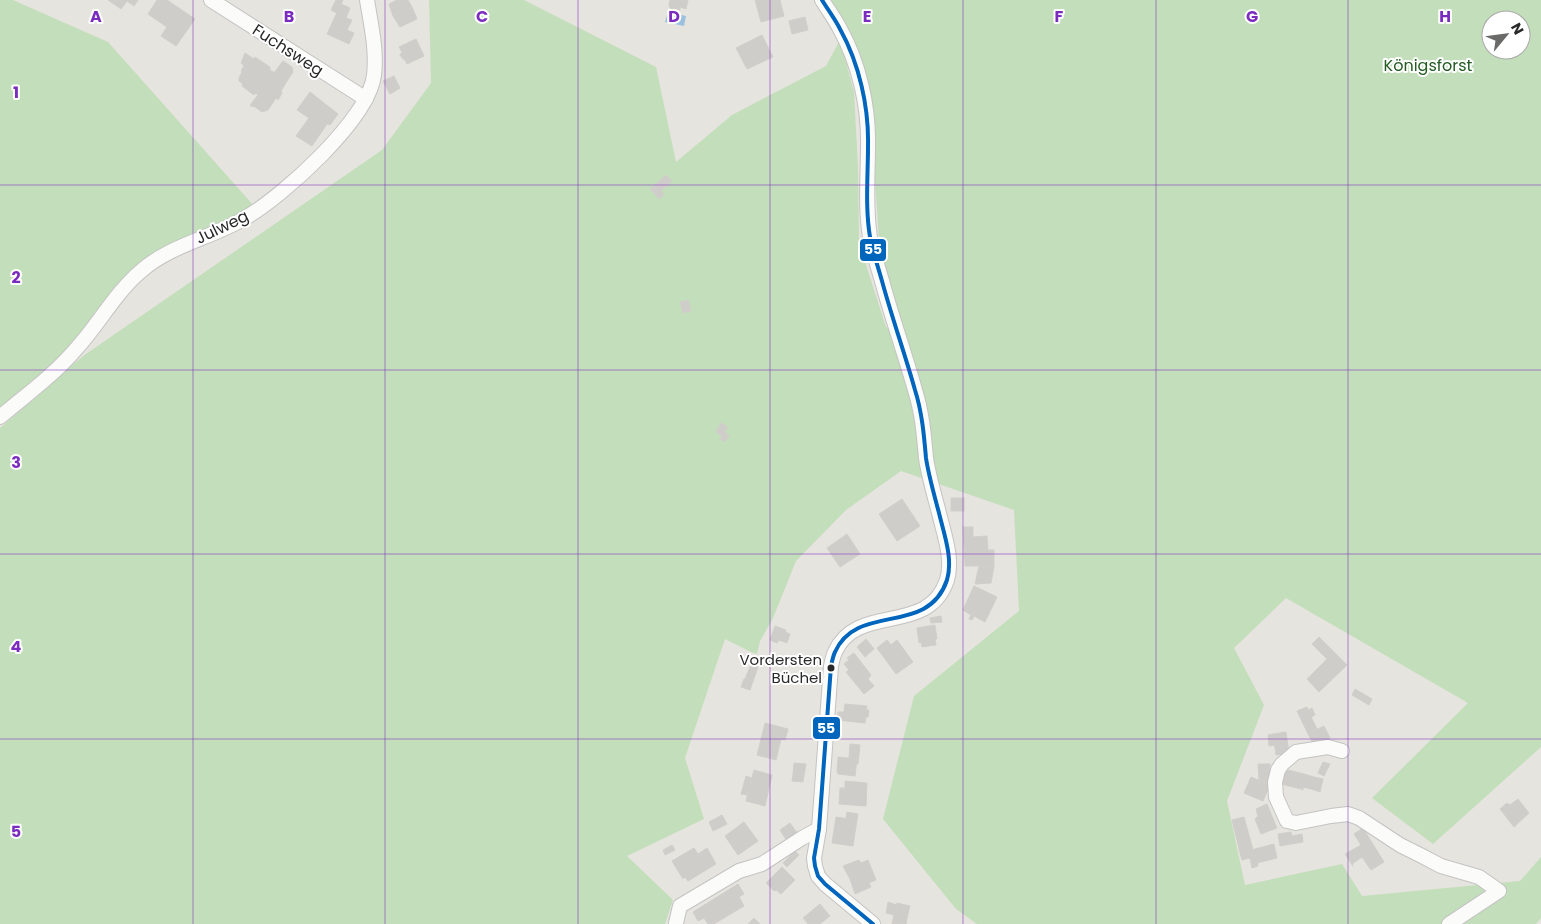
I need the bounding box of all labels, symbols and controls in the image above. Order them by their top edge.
text: A [90,5,102,28]
text: B [284,5,294,28]
text: C [476,5,488,28]
text: D [668,5,680,28]
text: E [863,5,871,28]
text: F [1055,5,1064,28]
text: G [1246,5,1258,28]
text: H [1439,5,1451,28]
north arrow [1481,10,1531,60]
street label: Fuchsweg [248,18,328,82]
text: N [1506,19,1529,38]
park label: Königsforst [1384,54,1473,77]
text: 1 [13,81,19,104]
street label: Julweg [192,204,252,250]
line badge: 55 [859,238,887,262]
text: 55 [864,239,882,259]
text: 2 [11,266,21,289]
text: 3 [11,451,21,474]
text: 4 [11,635,22,658]
place label: Vordersten Büchel [739,649,822,688]
marker: Vordersten Büchel [826,663,836,673]
line badge: 55 [812,716,841,740]
text: 55 [817,718,835,738]
text: 5 [11,820,21,843]

